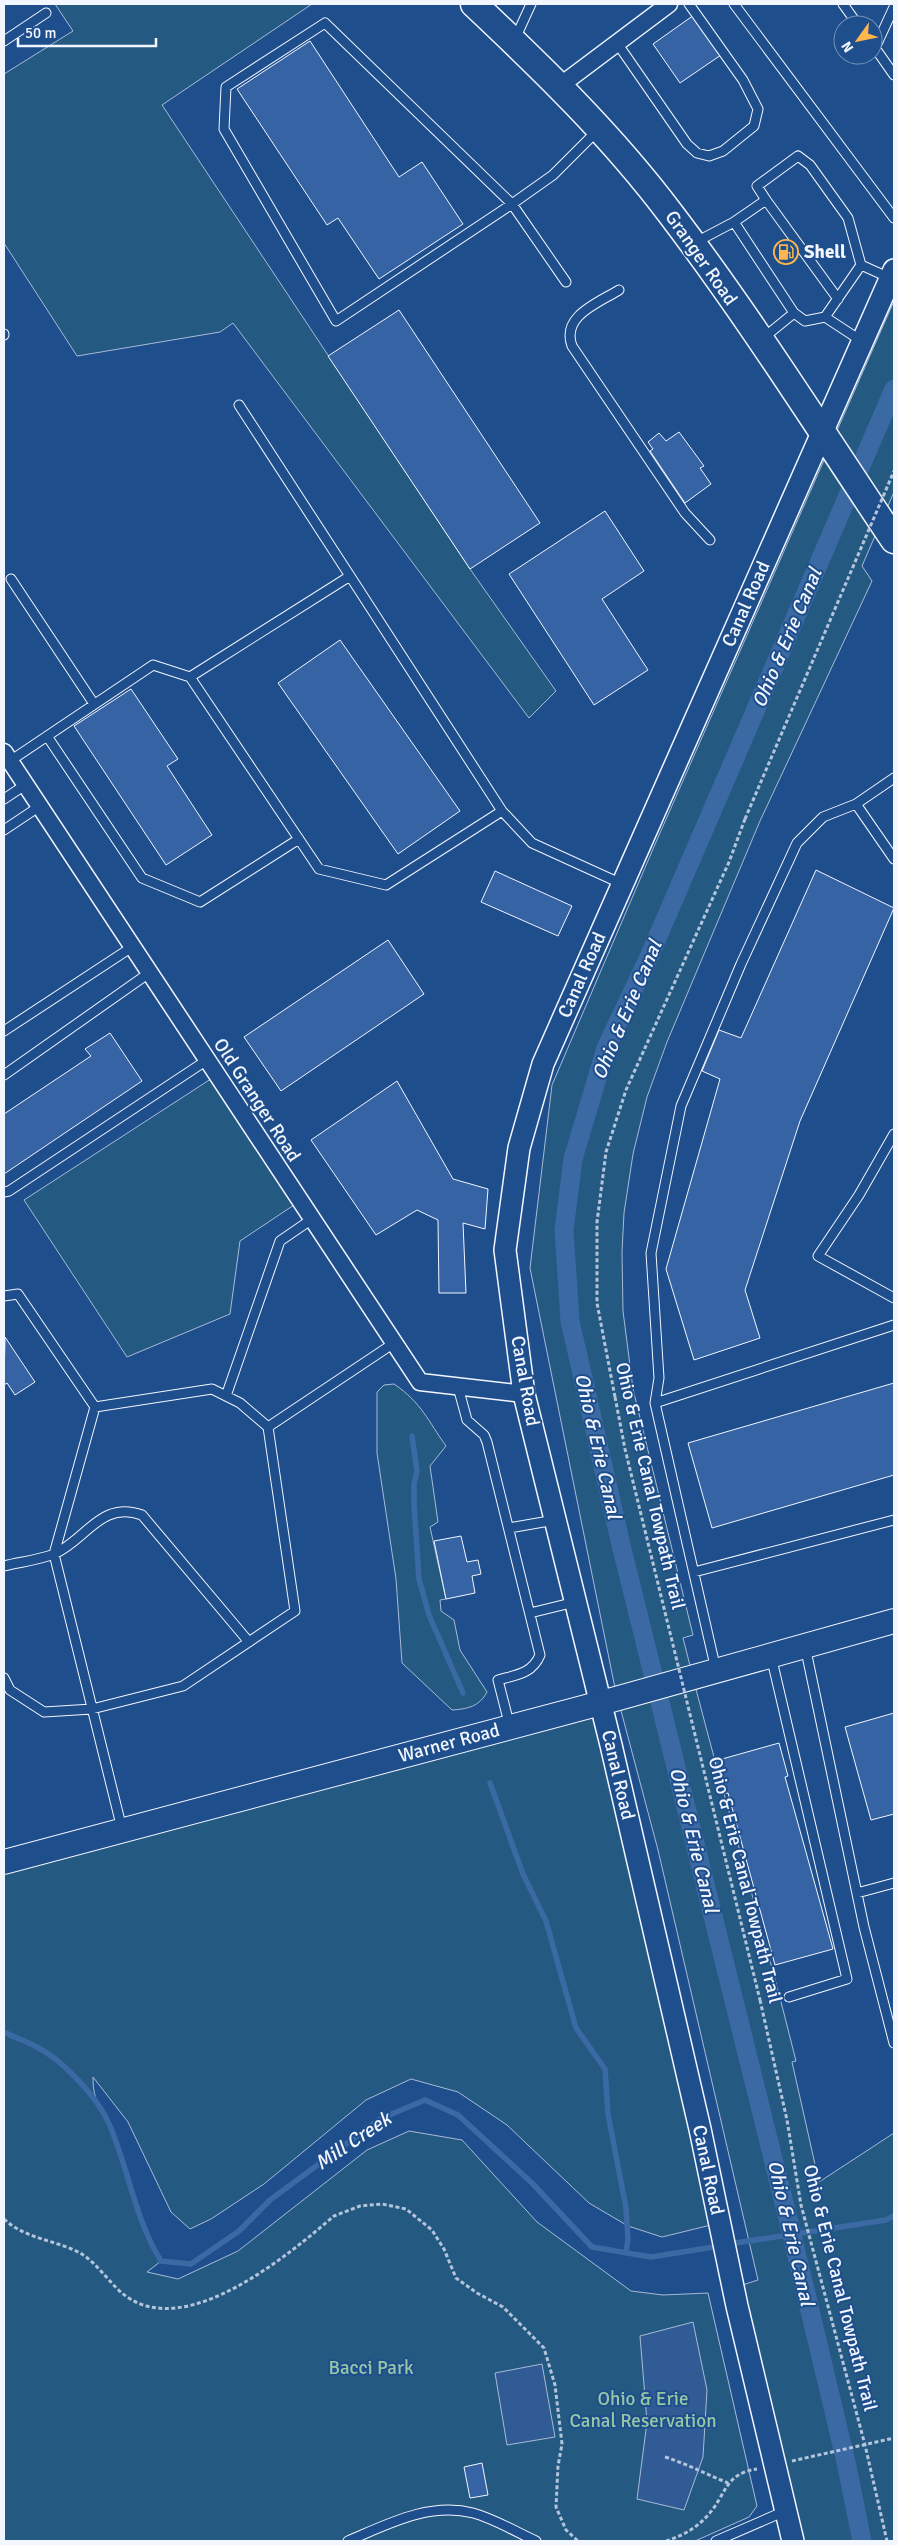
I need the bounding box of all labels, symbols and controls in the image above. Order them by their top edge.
scale bar [18,15,155,47]
north arrow [833,15,883,65]
text: 50 m [25,24,56,42]
text: N [838,38,857,56]
street label: Granger Road [659,206,743,310]
fuel station icon: Shell [773,239,799,265]
place label: Shell [804,240,846,264]
street label: Canal Road [716,557,776,651]
water label: Ohio & Erie Canal [746,563,828,711]
street label: Canal Road [552,928,612,1022]
water label: Ohio & Erie Canal [586,935,668,1083]
street label: Old Granger Road [208,1034,306,1166]
street label: Canal Road [505,1334,545,1428]
street label: Ohio & Erie Canal Towpath Trail [610,1360,690,1612]
water label: Ohio & Erie Canal [569,1371,627,1523]
street label: Warner Road [396,1718,502,1768]
street label: Canal Road [596,1728,640,1822]
street label: Ohio & Erie Canal Towpath Trail [703,1754,787,2006]
water label: Ohio & Erie Canal [664,1765,725,1917]
water label: Mill Creek [310,2105,398,2176]
street label: Canal Road [687,2123,729,2217]
water label: Ohio & Erie Canal [762,2158,820,2310]
street label: Ohio & Erie Canal Towpath Trail [798,2162,882,2414]
park label: Bacci Park [329,2356,414,2380]
park label: Ohio & Erie Canal Reservation [569,2387,717,2433]

